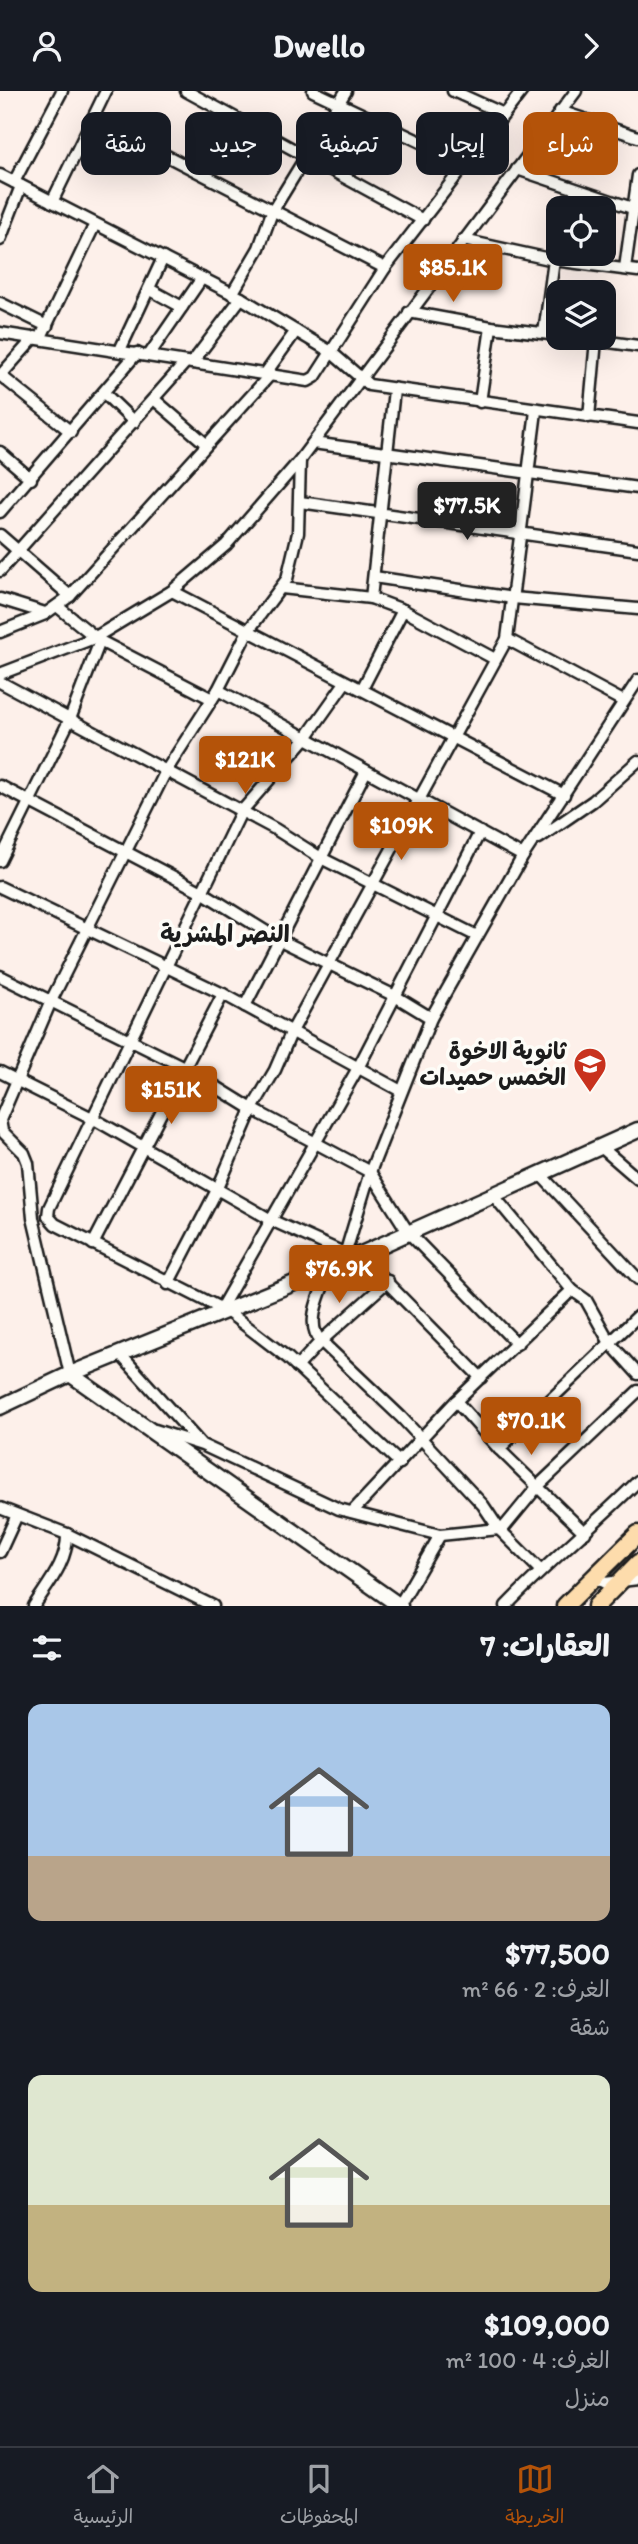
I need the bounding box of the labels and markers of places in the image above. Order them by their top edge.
pin: $85.1K [396,245,510,304]
pin: $77.5K [410,483,524,542]
pin: $121K [196,737,294,796]
pin: $109K [352,803,450,862]
place label: ثانوية الاخوة الخمس حميدات [420,1037,567,1091]
school or university icon: ثانوية الاخوة الخمس حميدات [571,1045,609,1094]
pin: $151K [122,1067,220,1126]
pin: $76.9K [282,1245,396,1305]
pin: $70.1K [474,1397,588,1457]

